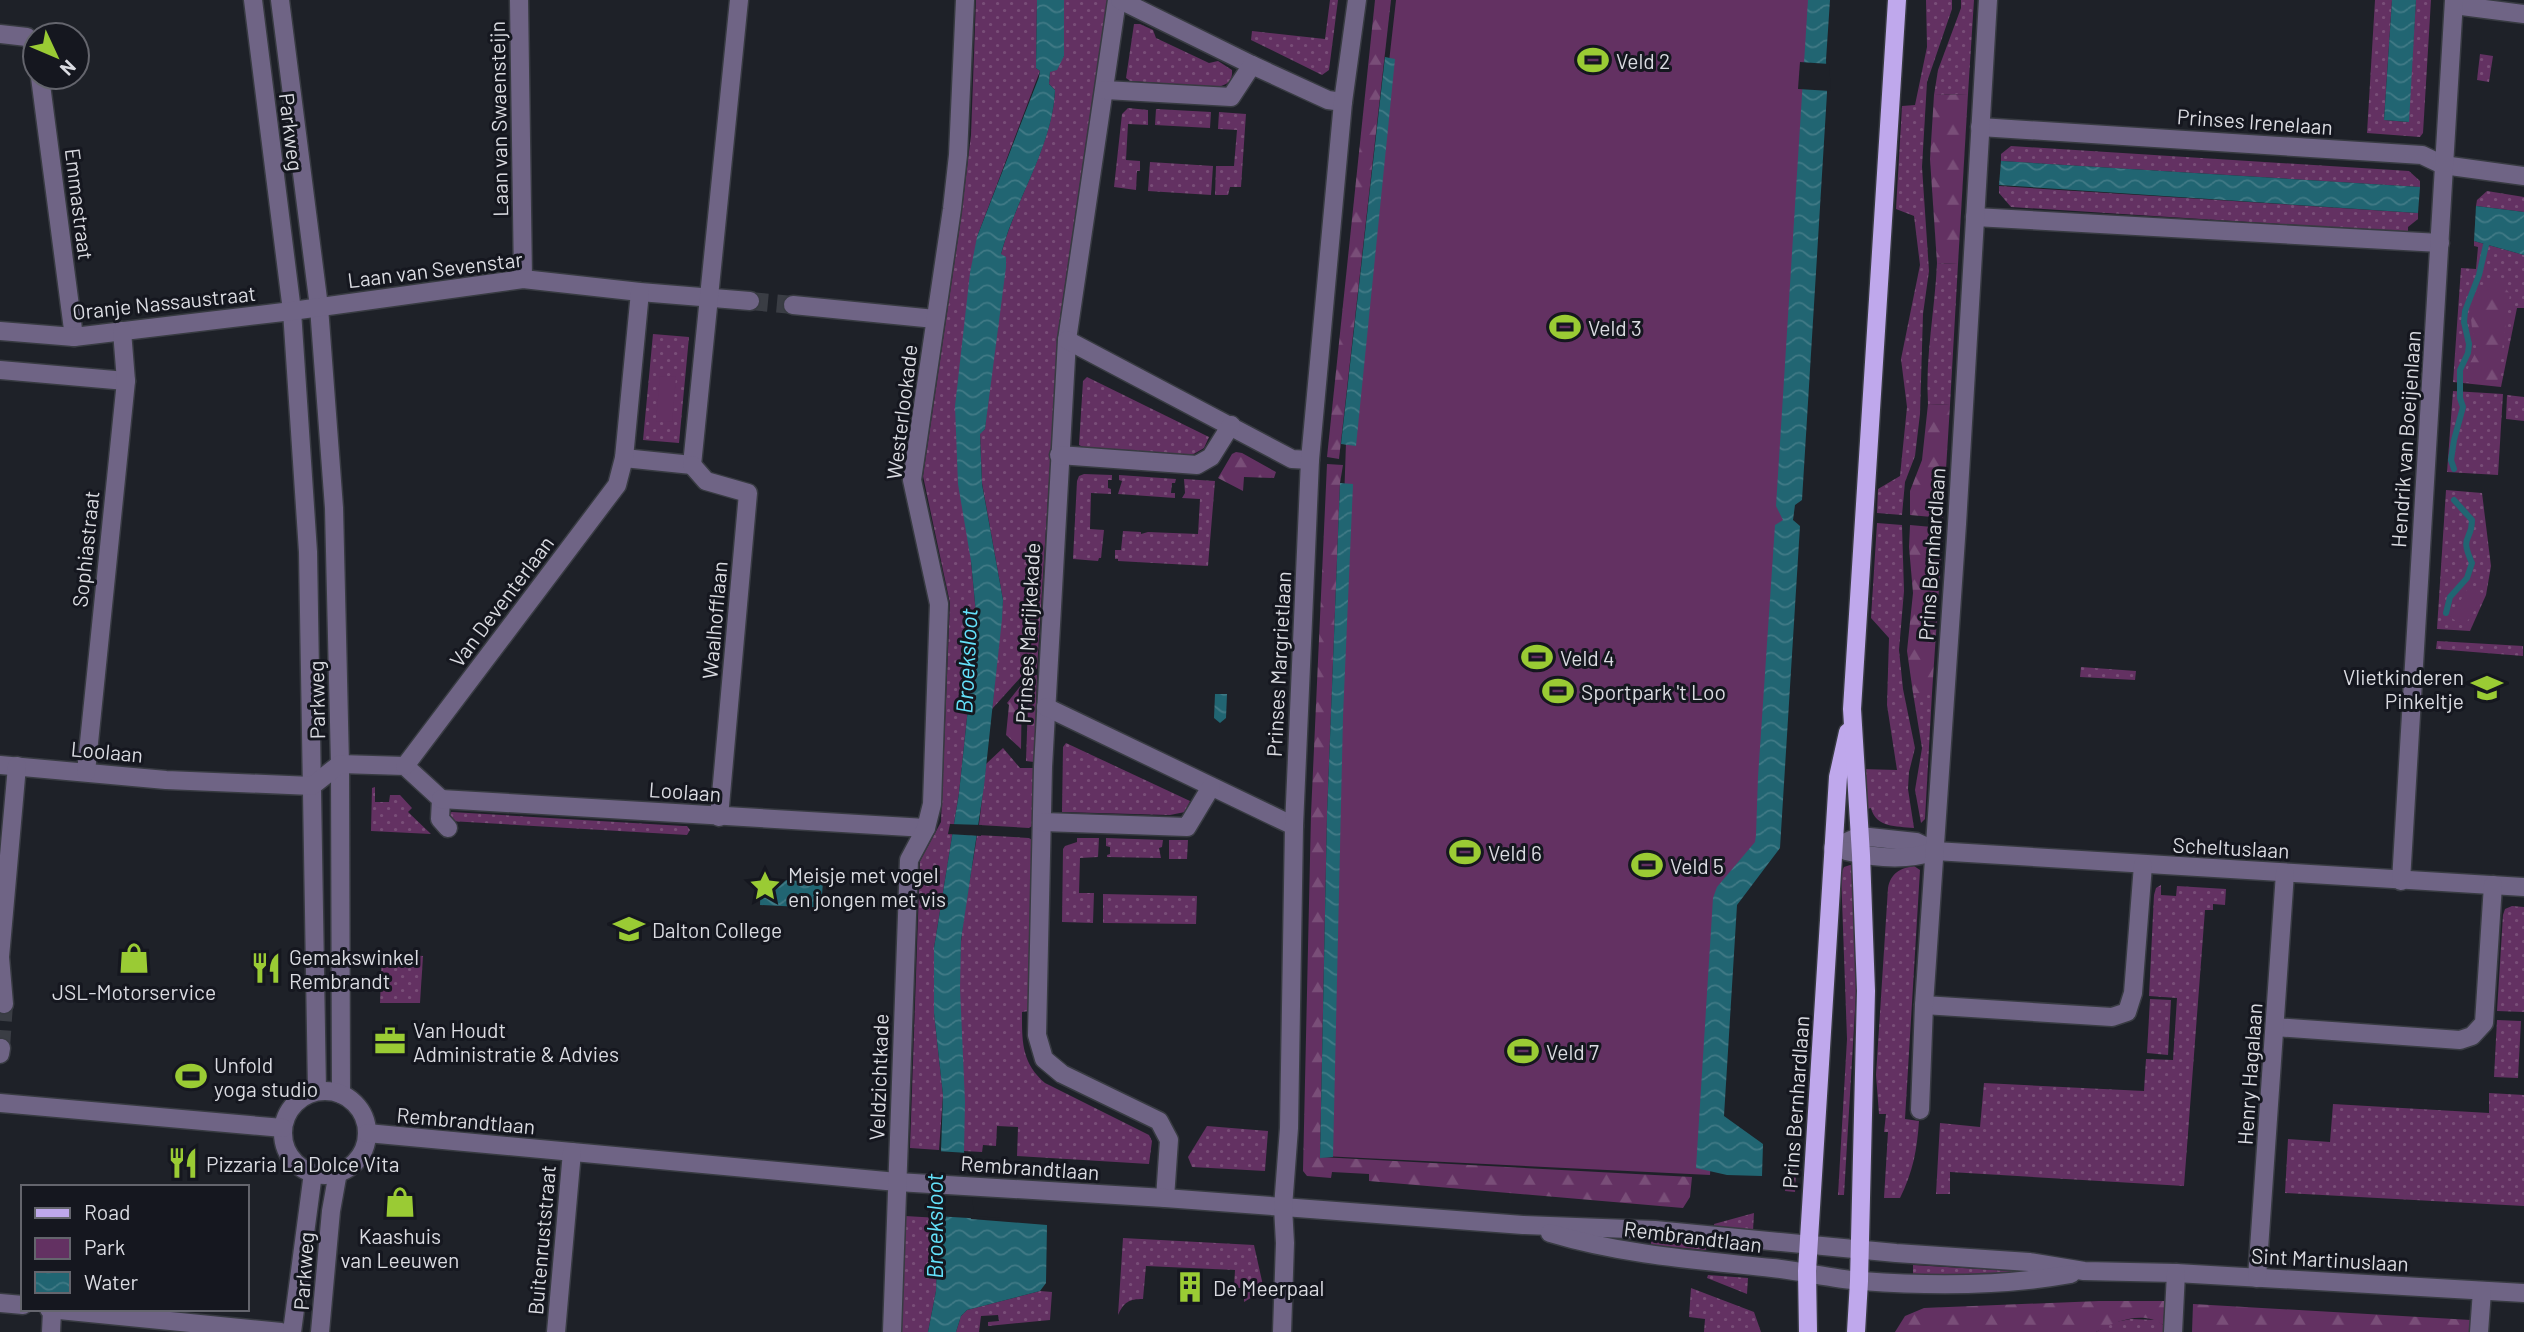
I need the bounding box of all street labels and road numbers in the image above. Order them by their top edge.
street label: Laan van Swaensteijn [484,21,512,217]
street label: Parkweg [275,92,309,172]
street label: Prinses Irenelaan [2176,103,2334,139]
street label: Emmastraat [61,147,99,261]
street label: Laan van Sevenstar [346,246,524,292]
street label: Oranje Nassaustraat [71,280,257,324]
street label: Hendrik van Boeijenlaan [2385,330,2425,548]
street label: Westerlookade [880,343,922,481]
street label: Prins Bernhardlaan [1912,467,1950,641]
street label: Sophiastraat [66,489,104,609]
street label: Van Deventerlaan [444,531,558,671]
street label: Prinses Marijkekade [1010,542,1044,724]
street label: Waalhofflaan [696,560,732,680]
street label: Prinses Margrietlaan [1261,571,1295,757]
street label: Parkweg [303,661,329,739]
street label: Loolaan [70,735,144,767]
street label: Loolaan [648,776,722,806]
street label: Scheltuslaan [2172,831,2290,863]
street label: Henry Hagalaan [2232,1002,2266,1146]
street label: Veldzichtkade [863,1013,893,1141]
street label: Prins Bernhardlaan [1776,1015,1814,1189]
street label: Rembrandtlaan [396,1101,536,1139]
street label: Rembrandtlaan [960,1150,1100,1184]
street label: Buitenruststraat [522,1164,560,1316]
street label: Rembrandtlaan [1622,1215,1764,1257]
street label: Parkweg [288,1231,318,1311]
street label: Sint Martinuslaan [2251,1242,2409,1276]

